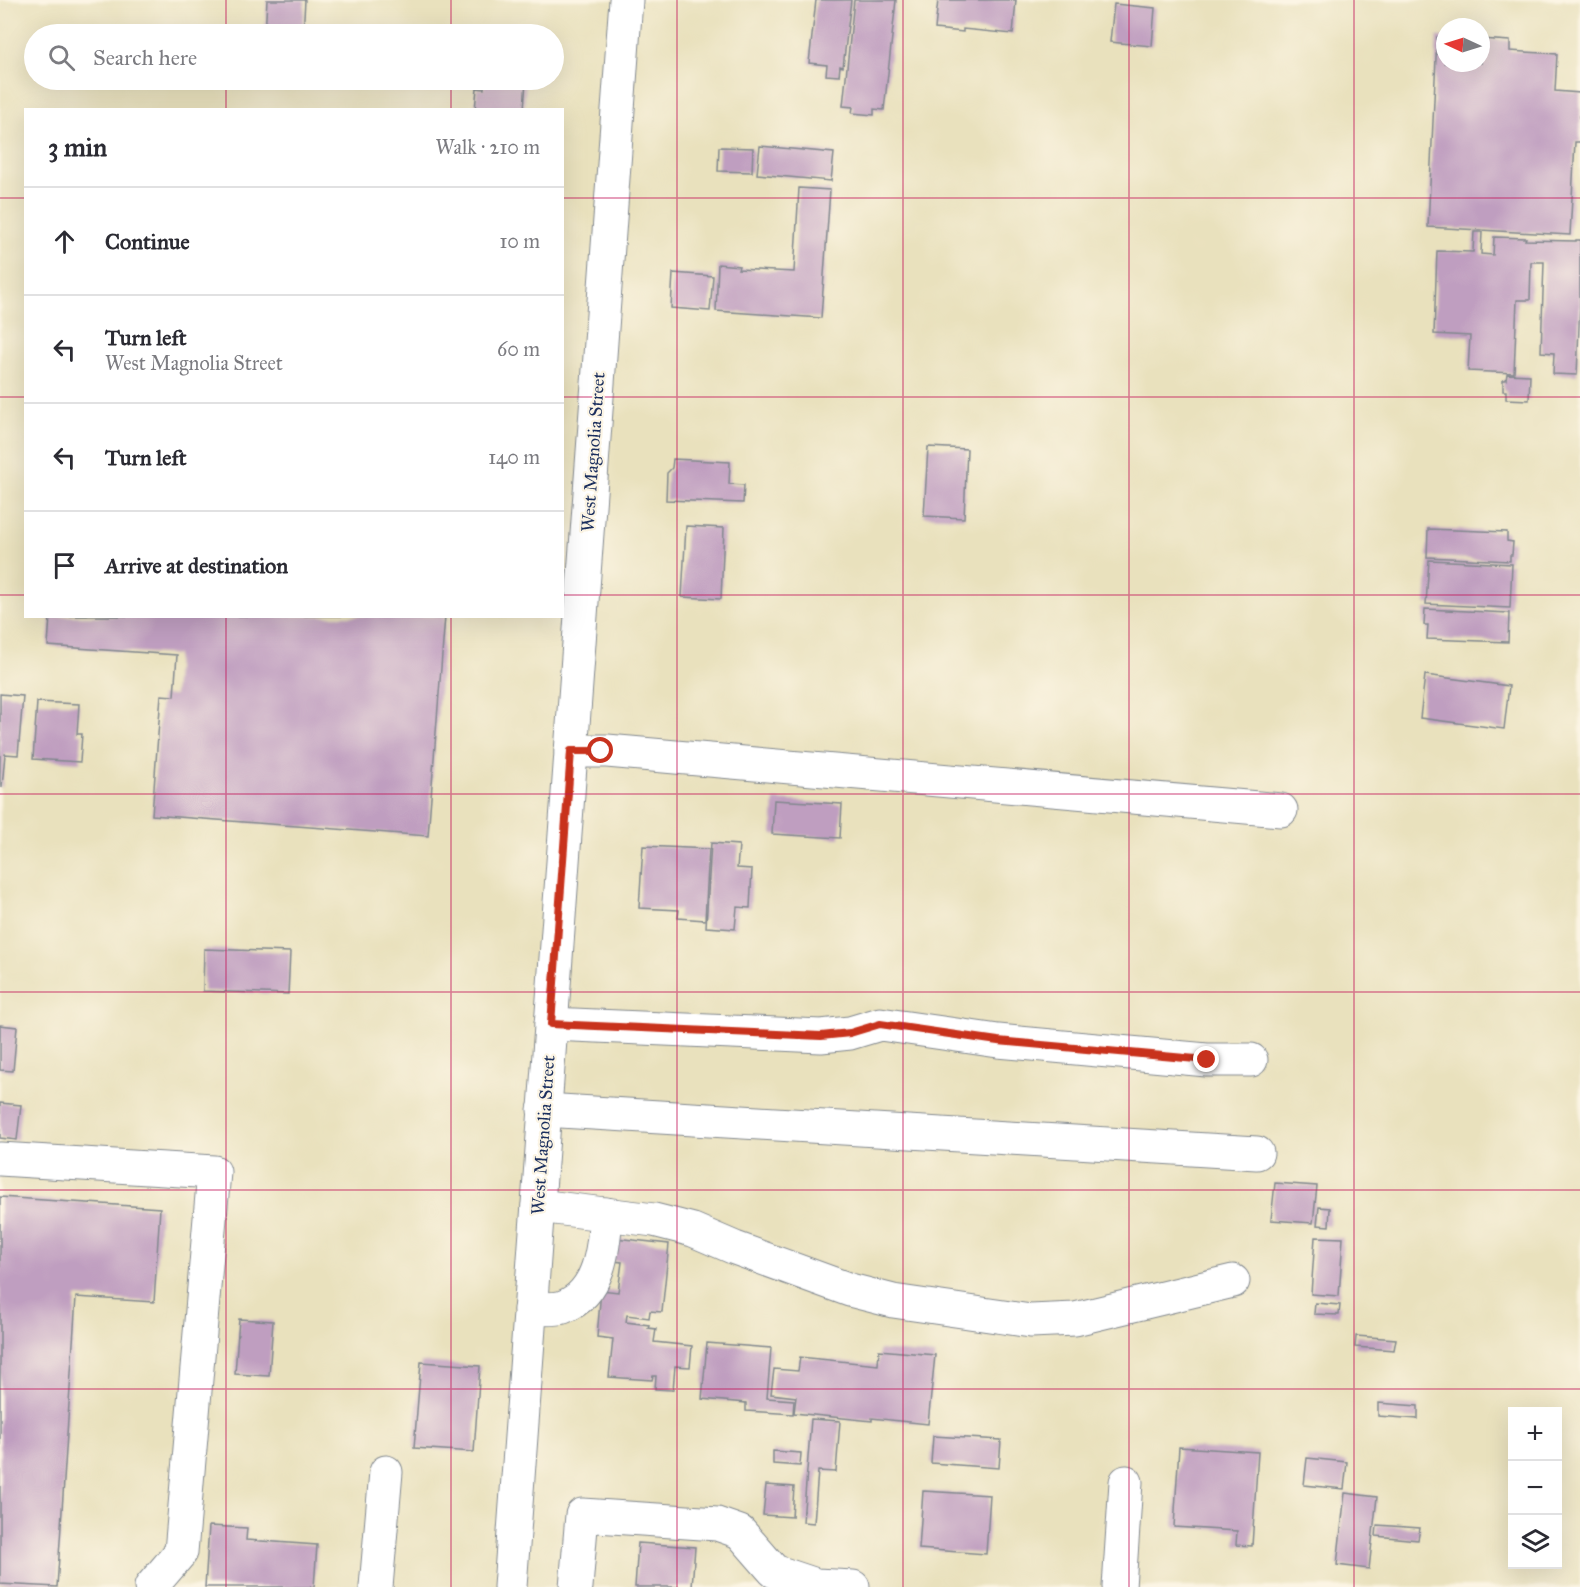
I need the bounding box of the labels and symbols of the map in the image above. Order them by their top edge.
north arrow [1436,18,1490,72]
street label: West Magnolia Street [576,371,611,533]
route start [587,737,613,763]
route end [1193,1046,1219,1072]
street label: West Magnolia Street [526,1054,561,1216]

